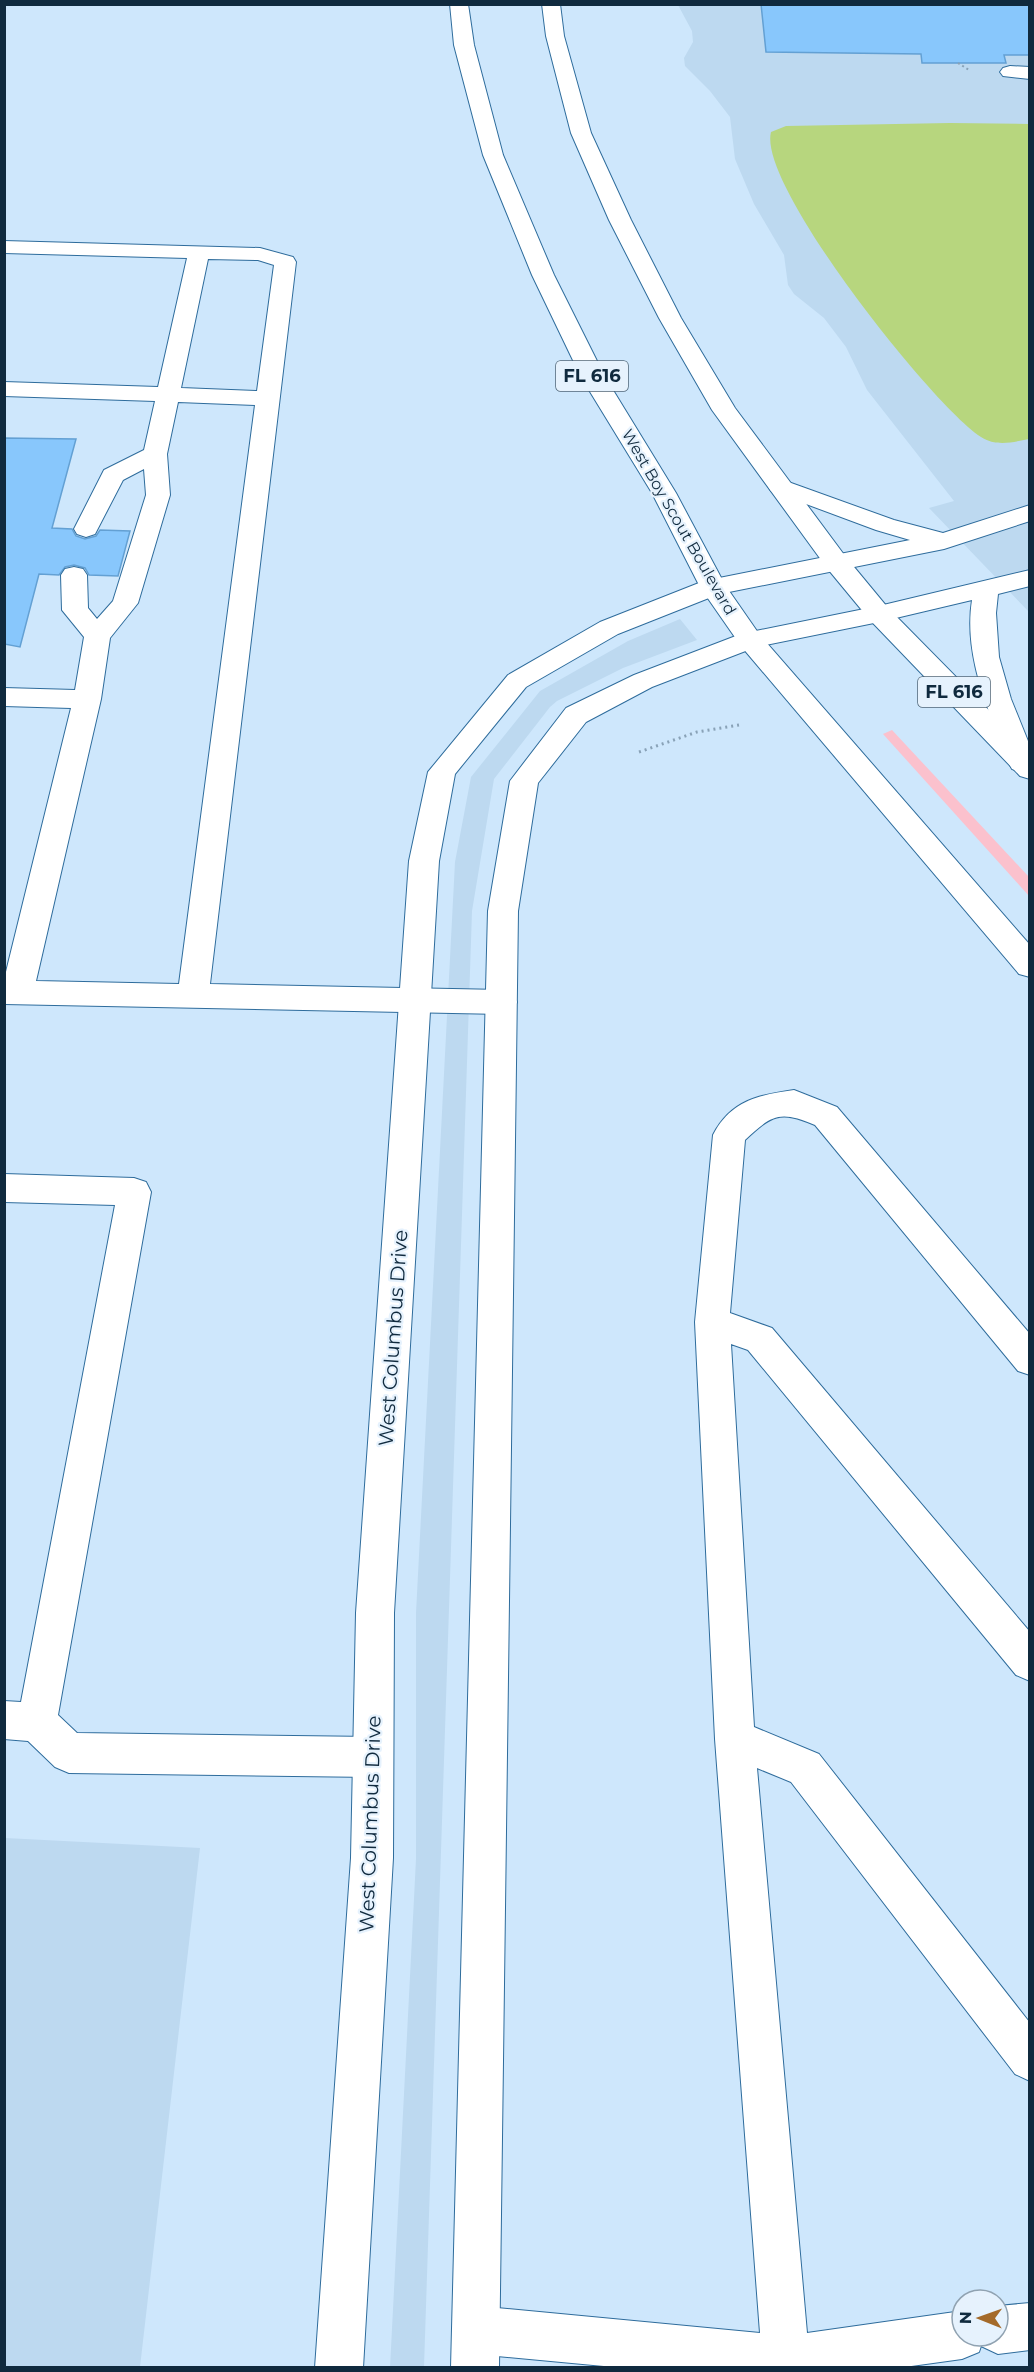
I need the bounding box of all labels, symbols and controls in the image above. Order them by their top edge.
road number: FL 616 [556,361,628,391]
street label: West Boy Scout Boulevard [618,426,740,618]
road number: FL 616 [918,677,990,707]
street label: West Columbus Drive [373,1229,413,1447]
street label: West Columbus Drive [354,1715,386,1933]
north arrow [950,2288,1010,2348]
text: N [956,2311,975,2324]

